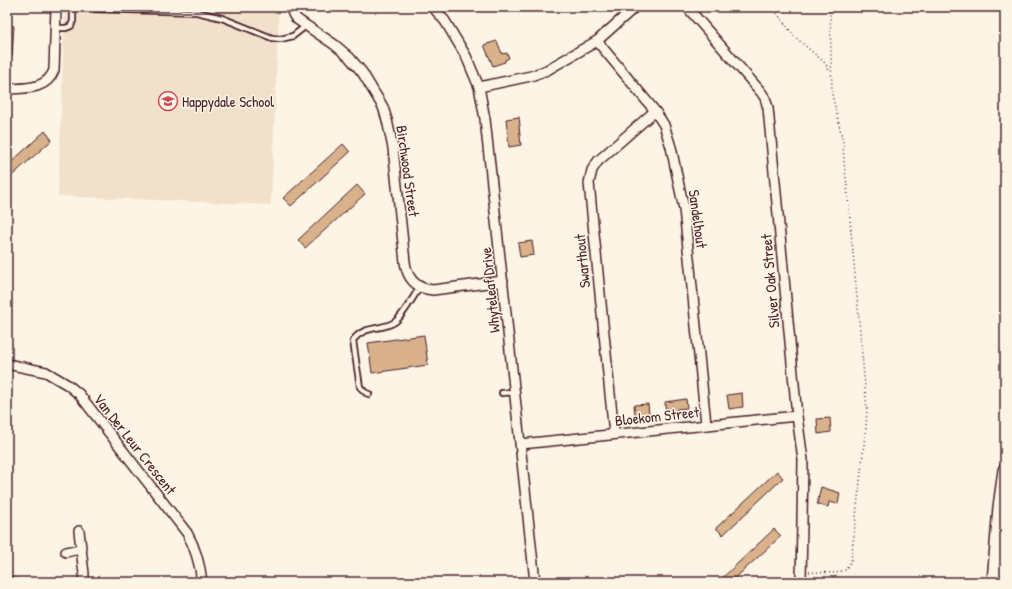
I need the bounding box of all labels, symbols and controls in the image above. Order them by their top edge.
school or university icon: Happydale School [157,90,179,112]
place label: Happydale School [182,91,274,112]
street label: Birchwood Street [391,124,425,219]
street label: Sandelhout [684,188,713,250]
street label: Swarthout [569,232,595,289]
street label: Silver Oak Street [755,232,785,329]
street label: Whyteleaf Drive [475,246,505,334]
street label: Van Der Leur Crescent [89,389,182,500]
street label: Bloekom Street [614,401,701,431]

